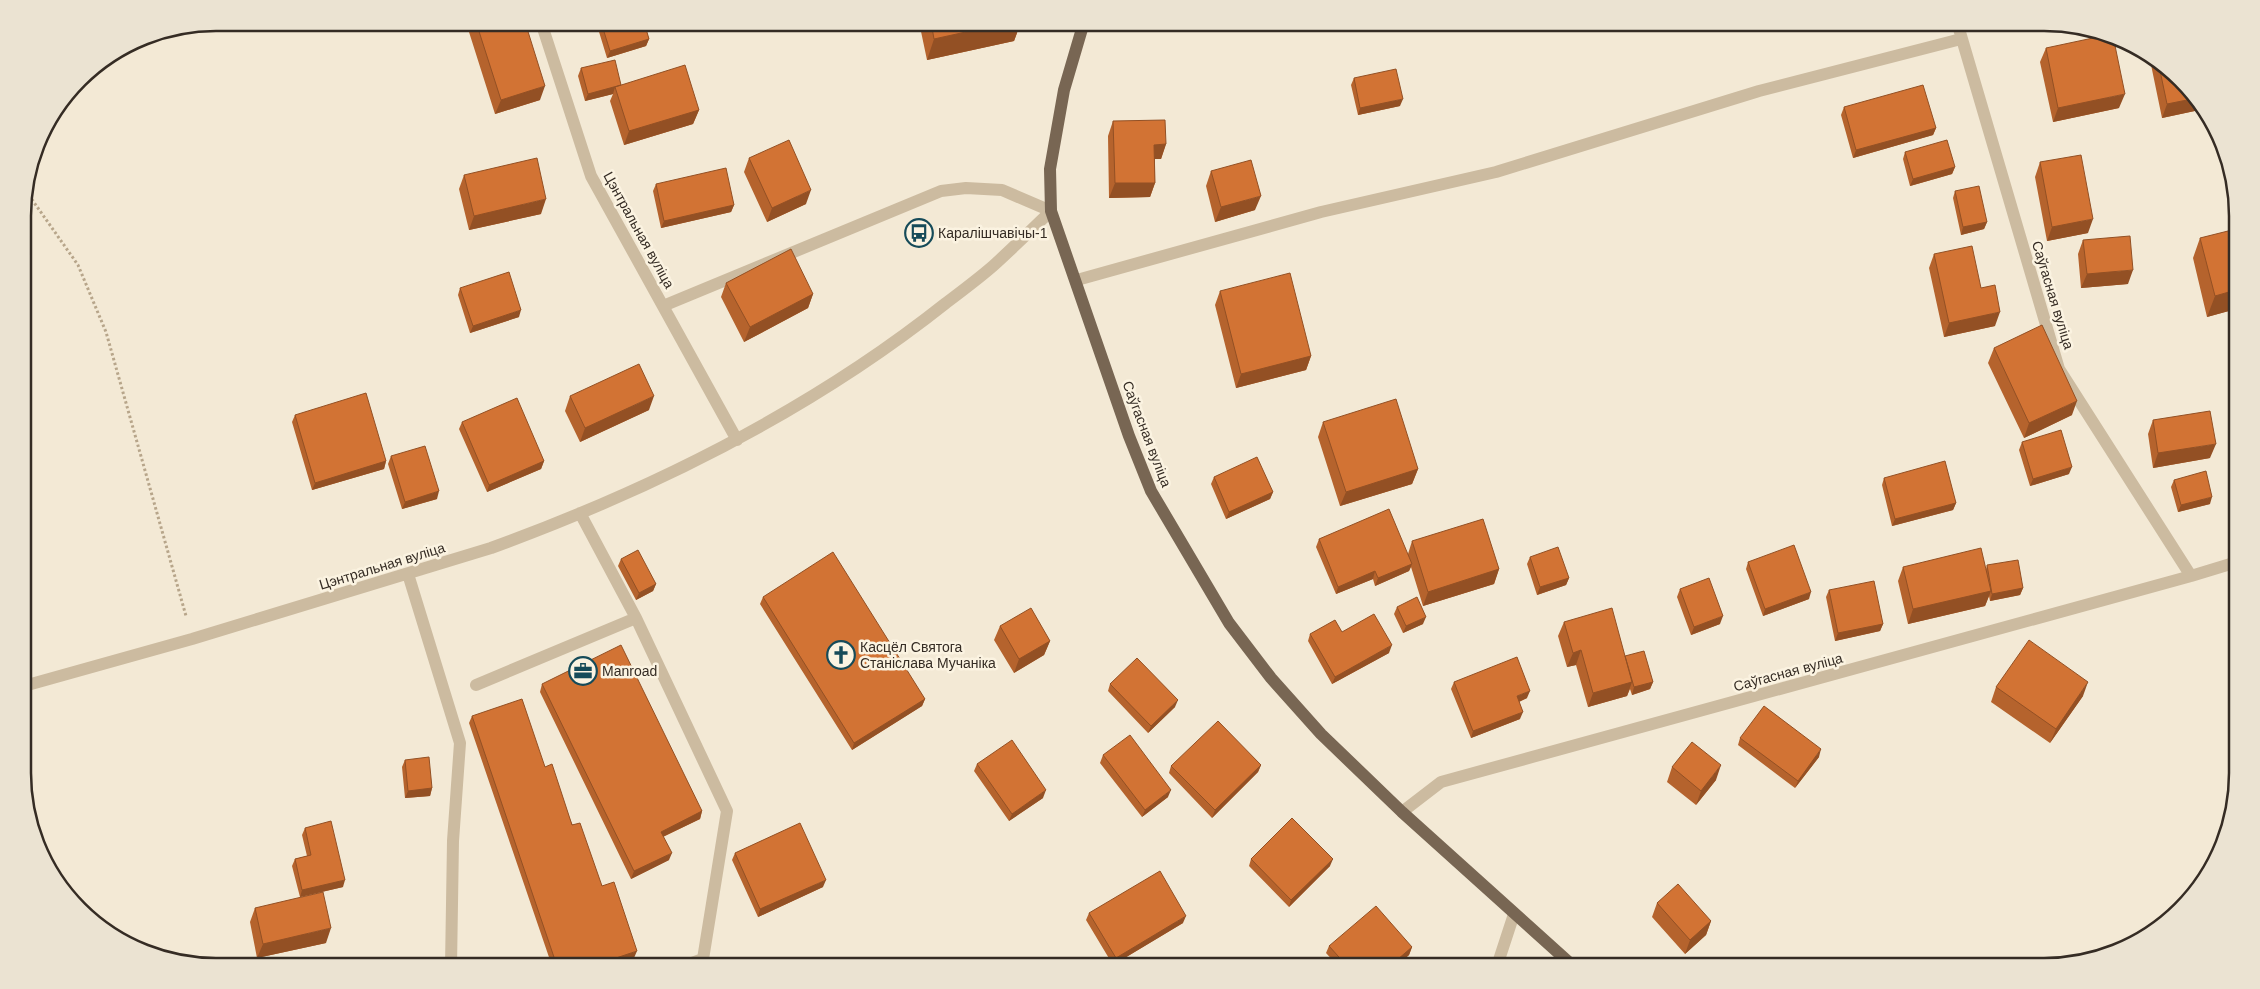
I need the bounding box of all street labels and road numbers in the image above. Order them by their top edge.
street label: Цэнтральная вуліца [600,169,678,291]
street label: Саўгасная вуліца [2029,239,2077,351]
street label: Саўгасная вуліца [1119,379,1175,490]
street label: Цэнтральная вуліца [317,539,447,593]
street label: Саўгасная вуліца [1732,650,1845,694]

